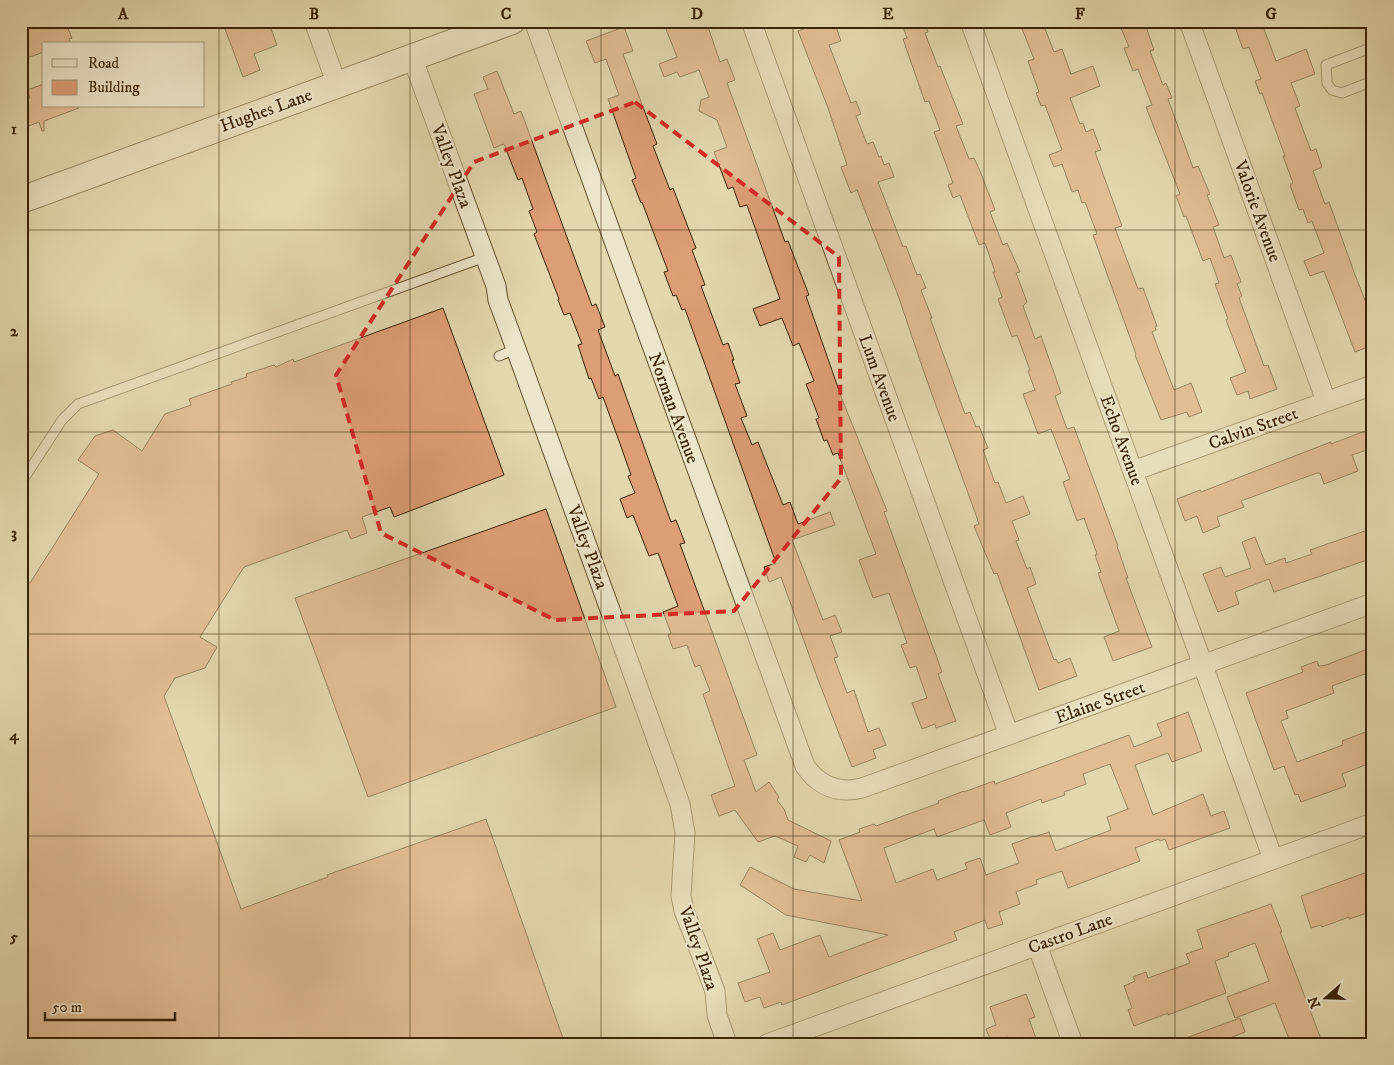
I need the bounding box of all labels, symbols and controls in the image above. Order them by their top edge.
text: A [117,4,129,24]
text: B [309,4,319,24]
text: C [501,4,511,24]
text: D [691,4,703,24]
text: E [882,4,894,24]
text: F [1075,4,1085,24]
text: G [1265,4,1277,24]
legend [42,42,205,108]
text: Road [88,54,120,73]
text: Building [88,78,140,97]
street label: Hughes Lane [217,84,315,138]
text: 1 [11,119,17,139]
street label: Valley Plaza [425,121,476,211]
street label: Valorie Avenue [1228,157,1286,265]
text: 2 [10,321,19,341]
street label: Lum Avenue [853,332,905,425]
street label: Norman Avenue [643,350,703,467]
street label: Echo Avenue [1095,392,1148,488]
street label: Calvin Street [1206,403,1301,455]
street label: Valley Plaza [561,502,612,592]
text: 3 [11,523,17,543]
street label: Elaine Street [1053,677,1148,729]
text: 4 [8,725,19,745]
street label: Valley Plaza [673,902,723,994]
street label: Castro Lane [1025,909,1116,959]
text: 5 [9,927,18,947]
north arrow [1302,972,1352,1022]
scale bar [45,990,175,1022]
text: N [1304,993,1325,1011]
text: 50 m [52,998,82,1017]

